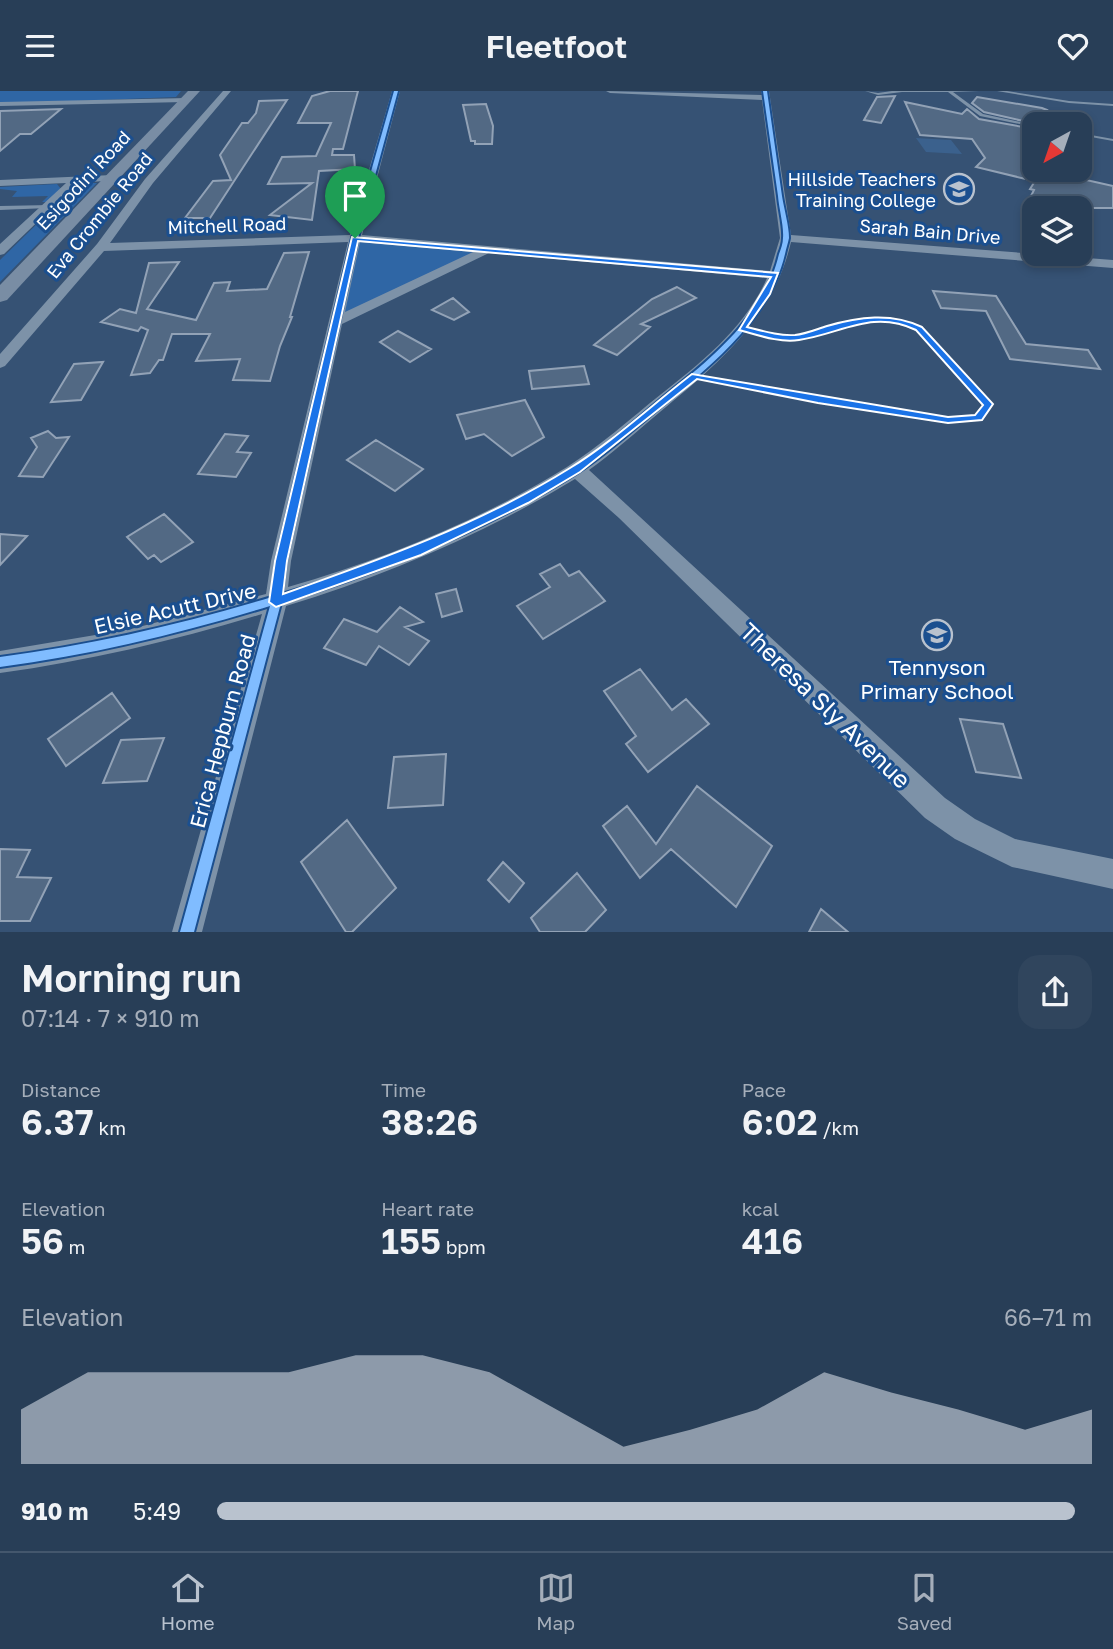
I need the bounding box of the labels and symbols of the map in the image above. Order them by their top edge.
north arrow [1022,112,1092,182]
street label: Esigodini Road [31,126,135,234]
street label: Eva Crombie Road [41,148,157,282]
pin [325,166,385,238]
place label: Hillside Teachers Training College [788,168,936,211]
school or university icon: Hillside Teachers Training College [942,172,976,206]
street label: Mitchell Road [167,212,287,238]
street label: Sarah Bain Drive [859,214,1001,248]
street label: Elsie Acutt Drive [91,577,259,639]
street label: Theresa Sly Avenue [735,616,917,794]
school or university icon: Tennyson Primary School [920,618,954,652]
street label: Erica Hepburn Road [184,631,260,831]
place label: Tennyson Primary School [860,654,1014,704]

